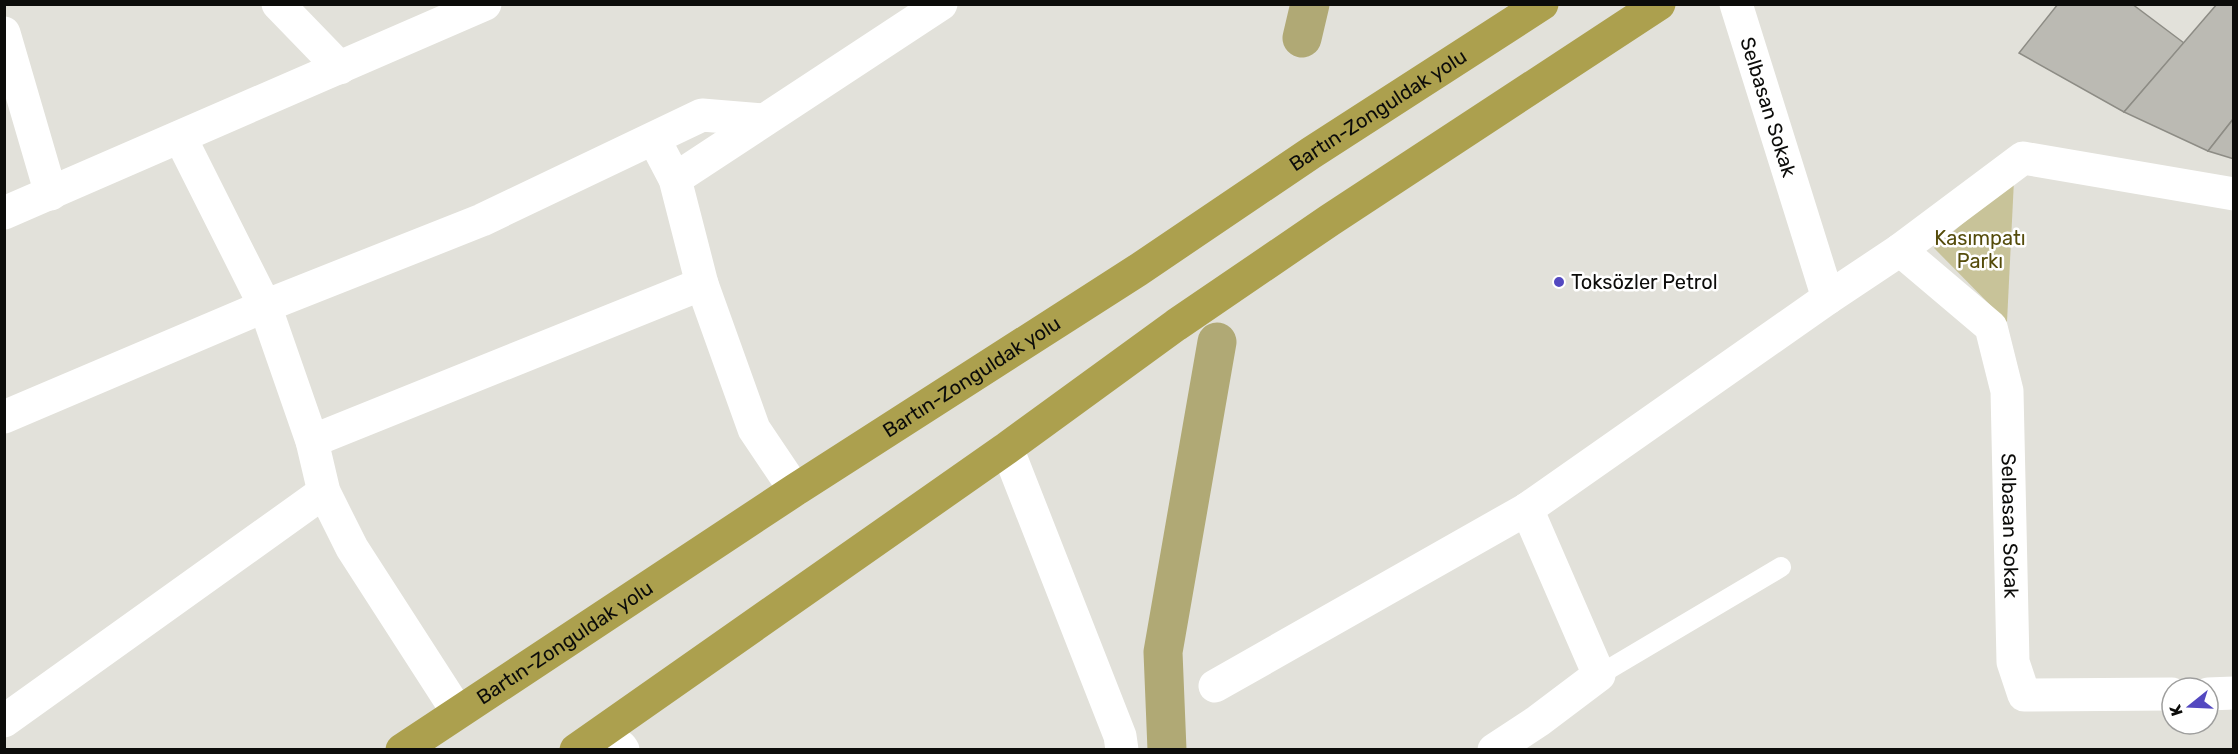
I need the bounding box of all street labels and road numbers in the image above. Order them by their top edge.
street label: Selbasan Sokak [1735,34,1802,181]
street label: Bartın-Zonguldak yolu [1285,44,1471,176]
street label: Bartın-Zonguldak yolu [878,311,1065,443]
street label: Selbasan Sokak [1996,453,2024,599]
street label: Bartın-Zonguldak yolu [472,575,657,709]

